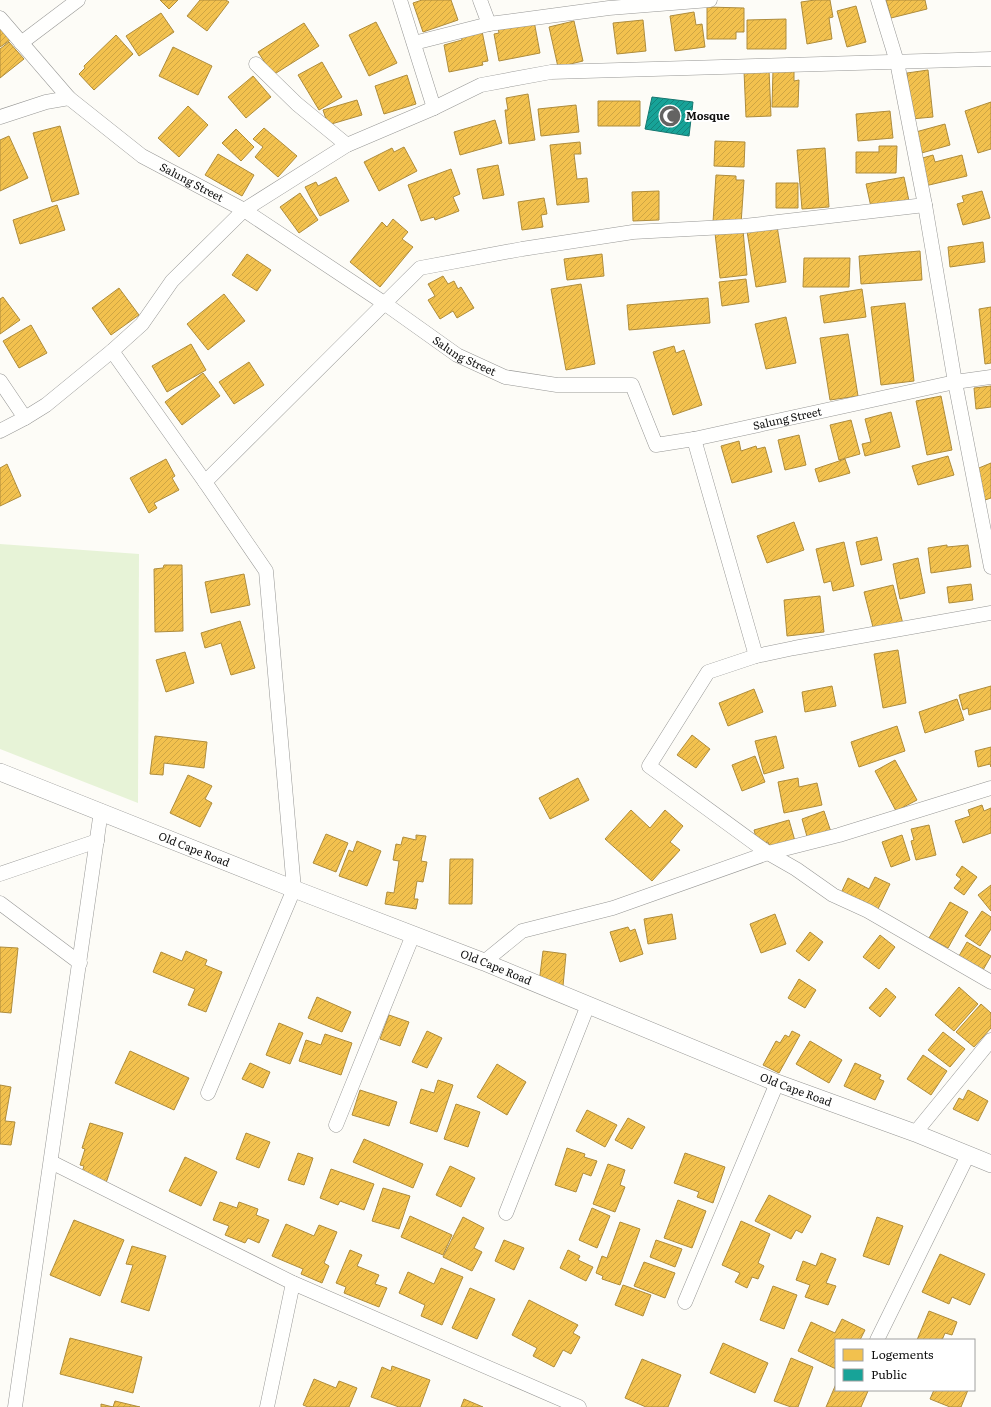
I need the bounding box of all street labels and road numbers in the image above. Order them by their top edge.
street label: Salung Street [157,158,227,205]
street label: Salung Street [430,331,499,379]
street label: Salung Street [751,402,824,433]
street label: Old Cape Road [156,827,233,870]
street label: Old Cape Road [458,945,535,988]
street label: Old Cape Road [758,1068,835,1109]

